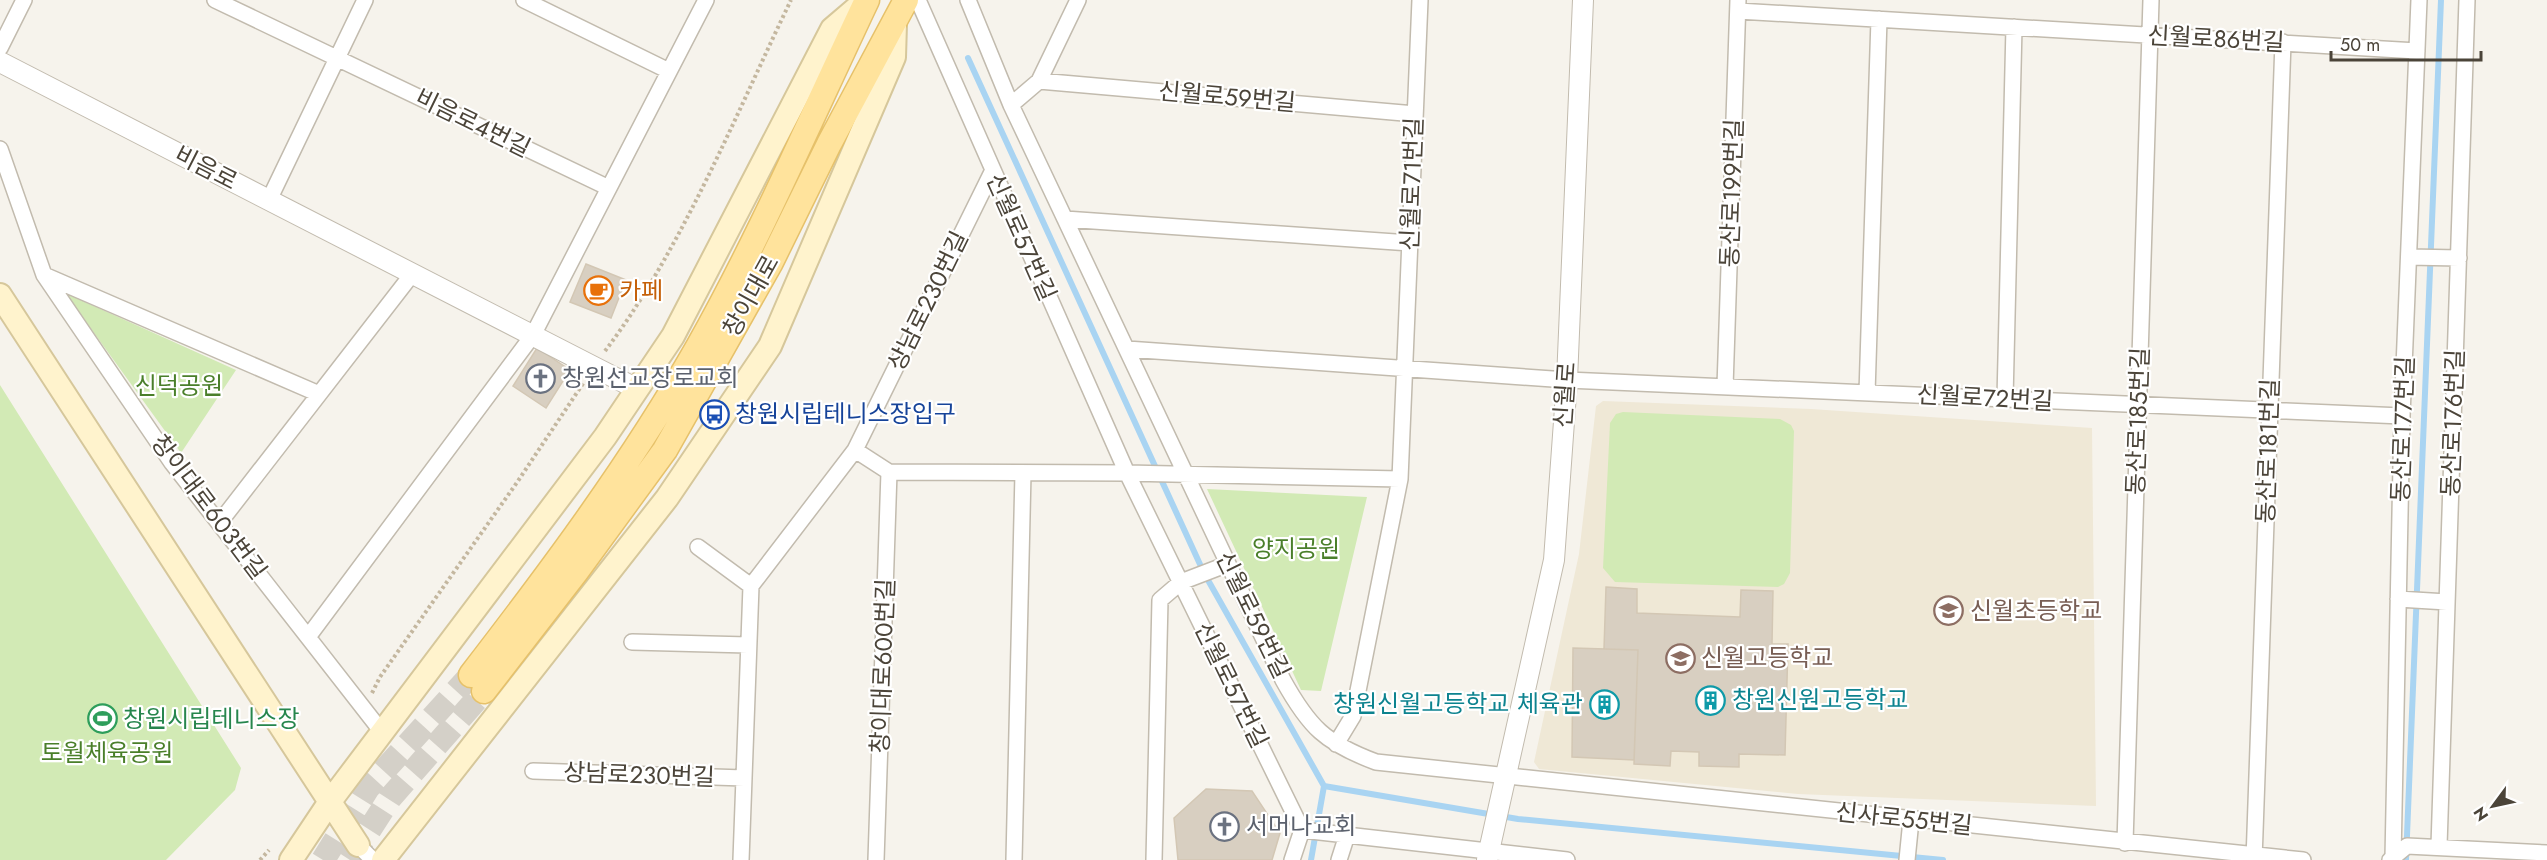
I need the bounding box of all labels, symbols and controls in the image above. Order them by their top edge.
street label: 신월로86번길 [2147,17,2286,60]
scale bar [2331,24,2481,62]
text: 50 m [2340,32,2380,58]
street label: 신월로59번길 [1157,73,1297,120]
street label: 비음로4번길 [410,80,537,166]
street label: 신월로71번길 [1392,117,1431,251]
street label: 동산로199번길 [1711,118,1752,268]
street label: 비음로 [169,137,244,198]
street label: 신월로57번길 [978,167,1065,306]
street label: 상남로230번길 [879,225,976,377]
street label: 창이대로 [714,249,787,343]
place label: 카페 [619,273,663,308]
cafe icon: 카페 [582,275,614,307]
street label: 동산로185번길 [2117,346,2158,495]
street label: 동산로176번길 [2432,349,2473,497]
street label: 동산로177번길 [2382,355,2423,503]
place label: 창원선교장로교회 [562,360,739,395]
street label: 신월로 [1545,361,1584,429]
church icon: 창원선교장로교회 [525,362,557,394]
park label: 신덕공원 [135,368,223,403]
street label: 신월로72번길 [1916,376,2054,419]
street label: 동산로181번길 [2247,378,2288,524]
place label: 창원시립테니스장입구 [735,396,956,431]
bus stop icon: 창원시립테니스장입구 [698,398,730,430]
street label: 창이대로603번길 [143,427,276,587]
park label: 양지공원 [1252,531,1340,566]
street label: 신월로59번길 [1208,545,1299,684]
street label: 창이대로600번길 [862,578,903,754]
place label: 신월초등학교 [1970,593,2102,628]
school or university icon: 신월초등학교 [1933,595,1965,627]
street label: 신월로57번길 [1186,616,1277,754]
place label: 신월고등학교 [1701,640,1833,675]
school or university icon: 신월고등학교 [1664,642,1696,674]
place label: 창원신원고등학교 [1732,682,1909,717]
building icon: 창원신원고등학교 [1695,684,1727,716]
place label: 창원신월고등학교 체육관 [1333,686,1583,721]
building icon: 창원신월고등학교 체육관 [1588,688,1620,720]
place label: 창원시립테니스장 [123,701,300,736]
sports icon: 창원시립테니스장 [86,703,118,735]
park label: 토월체육공원 [41,735,173,770]
street label: 상남로230번길 [563,754,715,795]
north arrow [2463,776,2523,836]
street label: 신사로55번길 [1834,794,1974,843]
text: N [2468,802,2494,825]
place label: 서머나교회 [1246,808,1356,843]
church icon: 서머나교회 [1209,810,1241,842]

